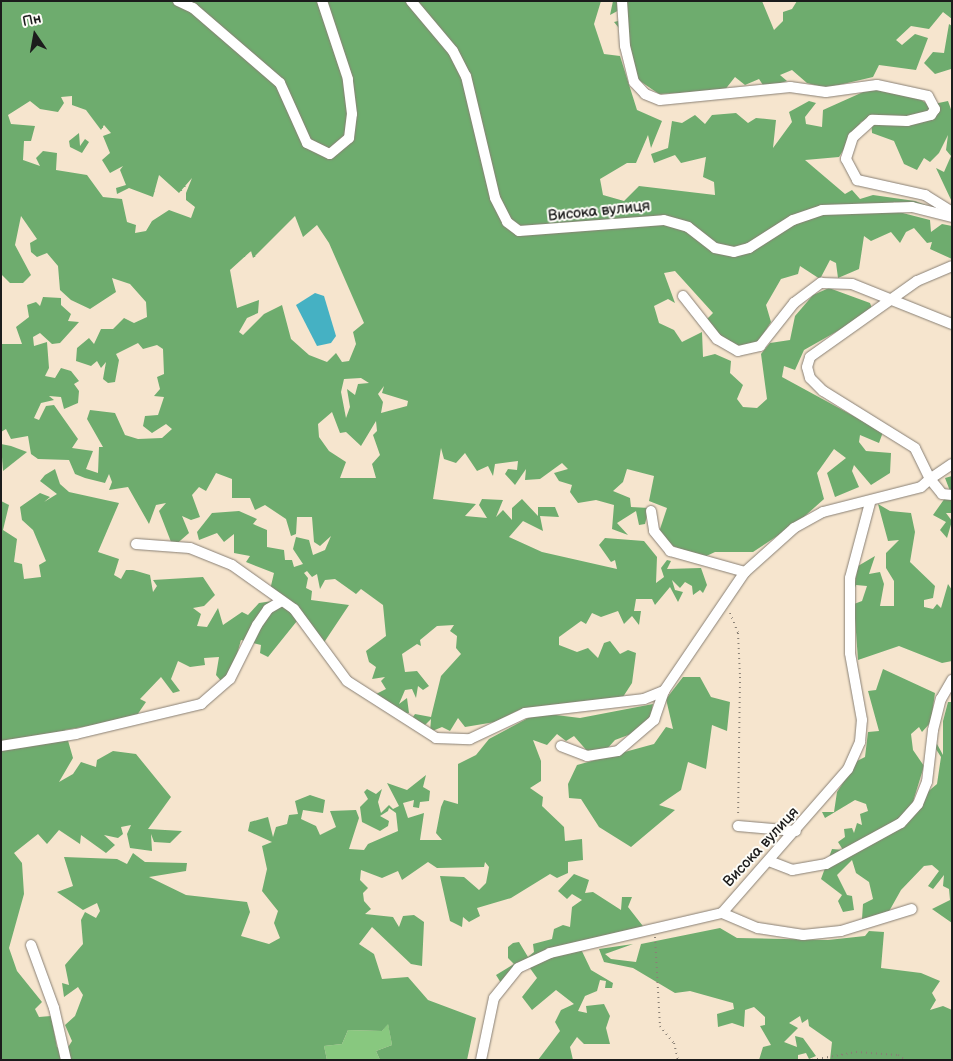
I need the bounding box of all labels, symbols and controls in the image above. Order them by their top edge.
north arrow [10,10,60,60]
text: Пн [21,10,43,30]
street label: Висока вулиця [547,197,651,225]
street label: Висока вулиця [719,803,803,891]

